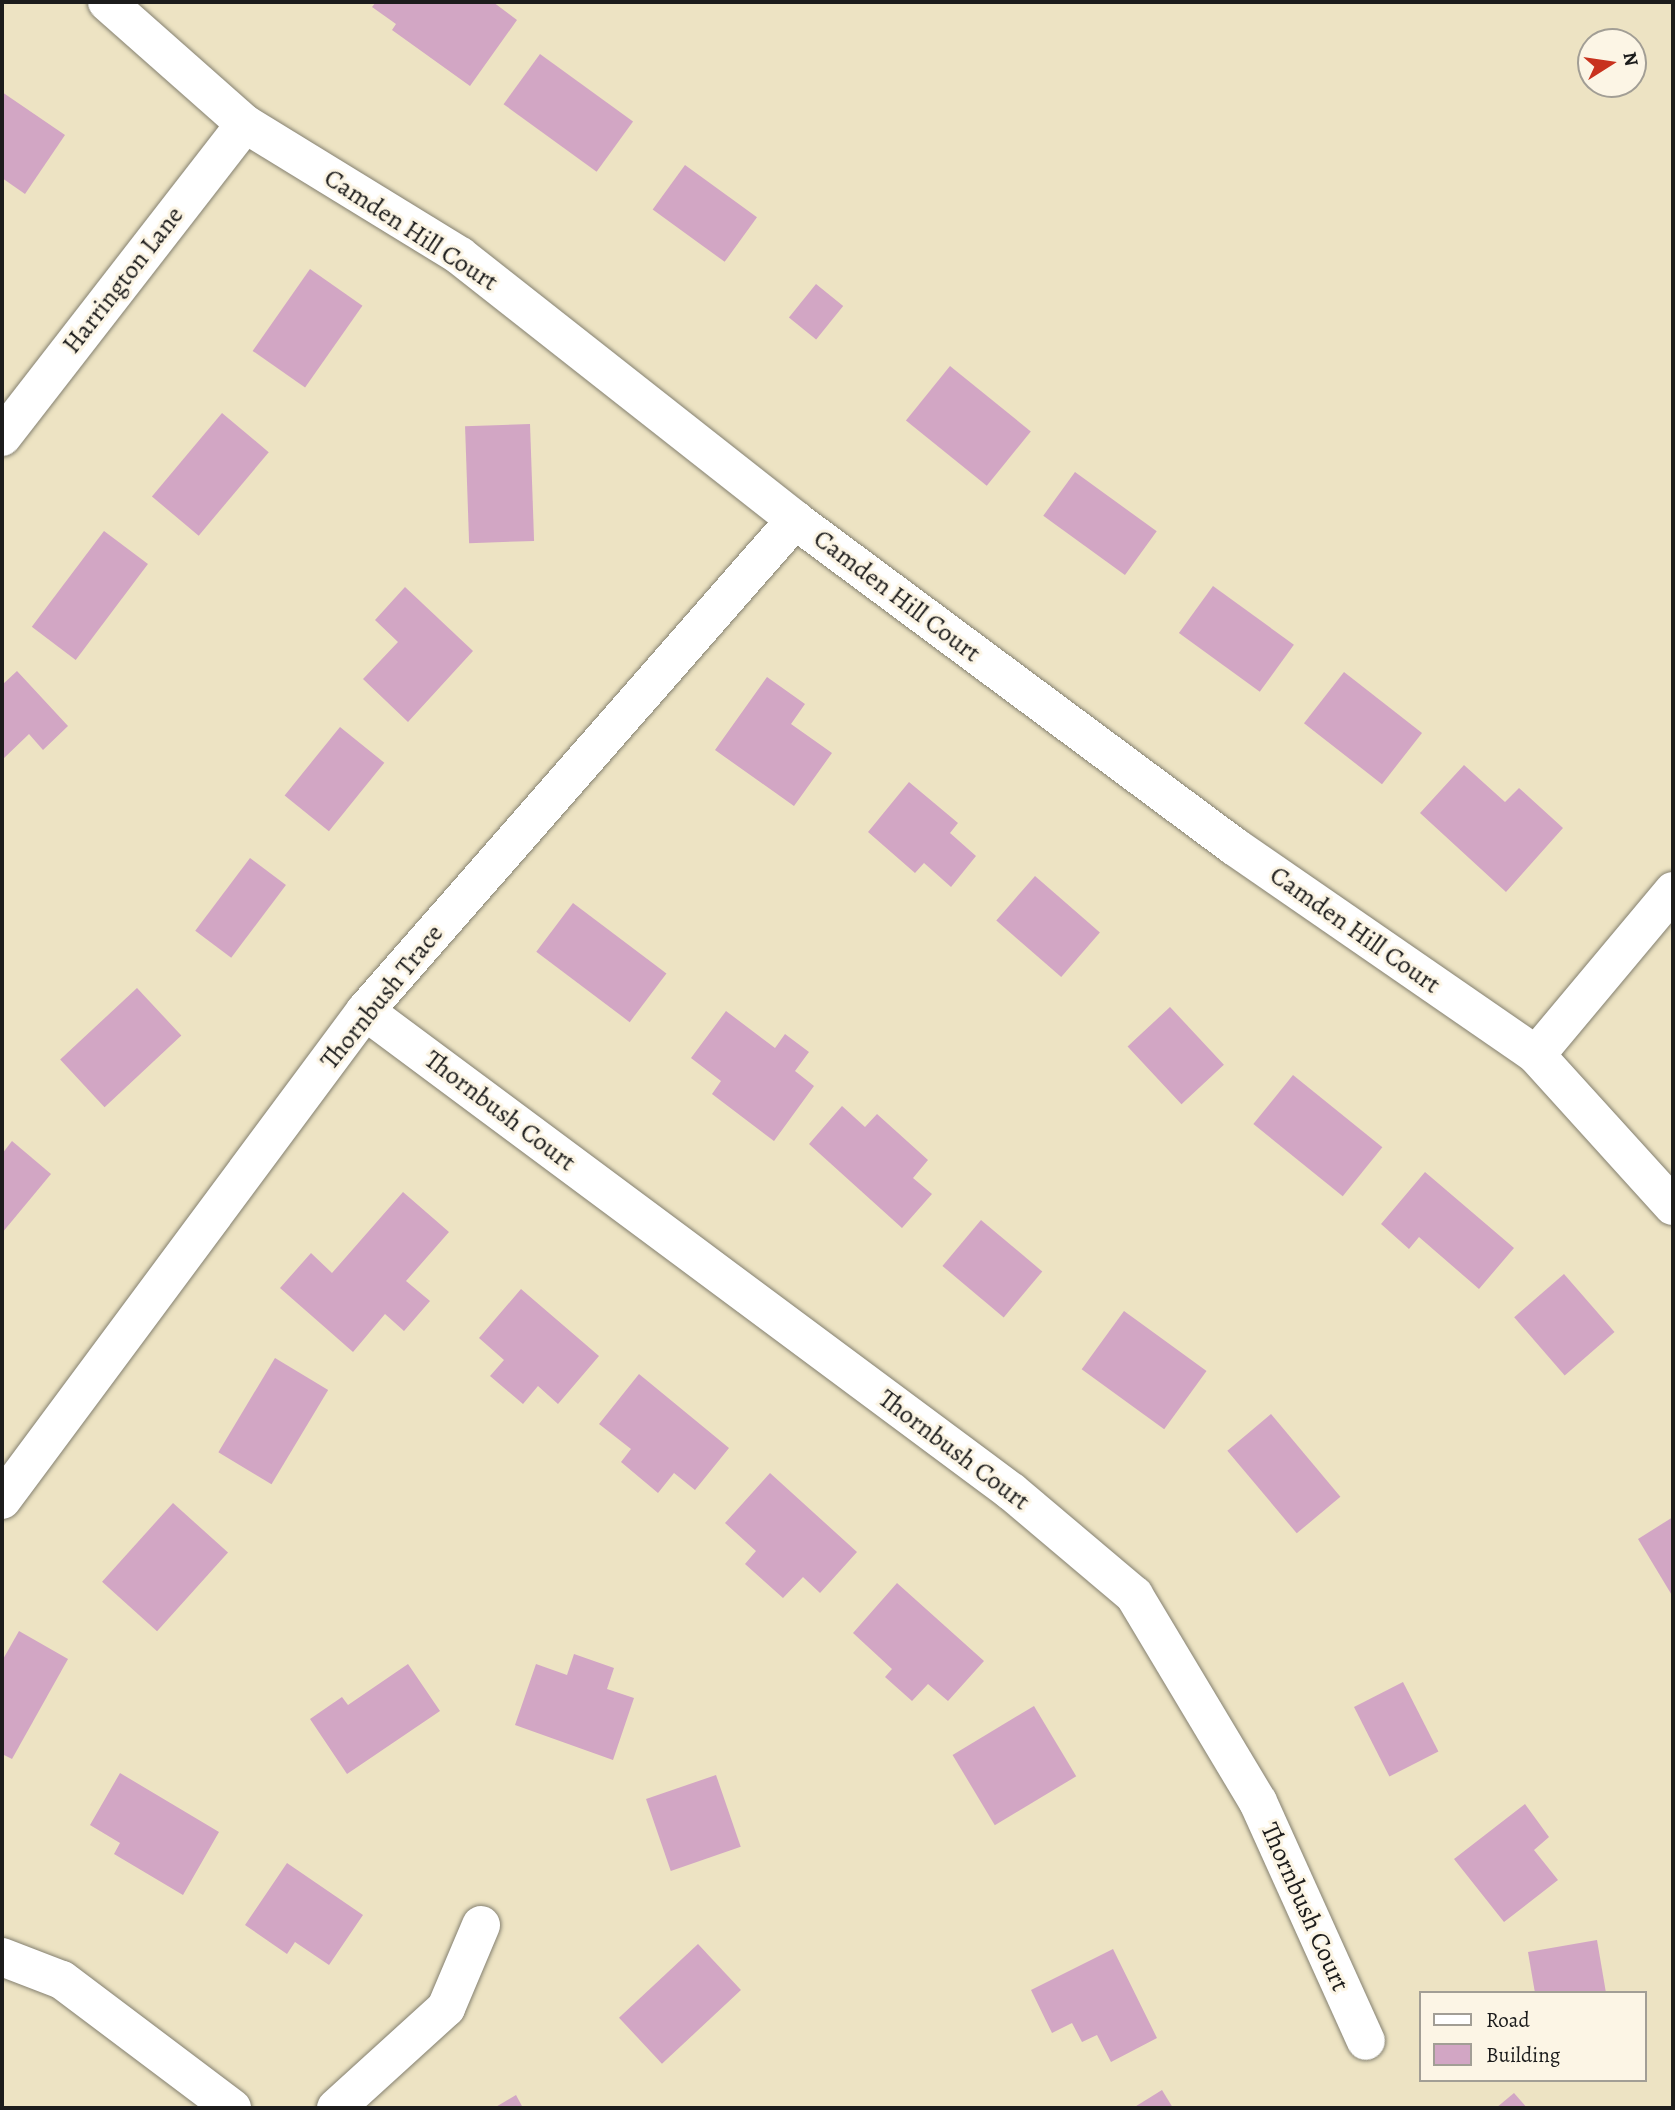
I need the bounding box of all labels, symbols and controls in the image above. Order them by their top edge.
north arrow [1577,28,1647,98]
text: N [1616,50,1645,69]
street label: Camden Hill Court [318,162,504,298]
street label: Harrington Lane [56,200,190,360]
street label: Camden Hill Court [807,523,987,669]
street label: Camden Hill Court [1264,860,1446,1000]
street label: Thornbush Trace [314,918,450,1076]
street label: Thornbush Court [418,1044,582,1178]
street label: Thornbush Court [872,1383,1036,1517]
street label: Thornbush Court [1254,1818,1356,1996]
legend [1420,1991,1647,2082]
text: Road [1486,2006,1530,2034]
text: Building [1486,2041,1560,2069]

